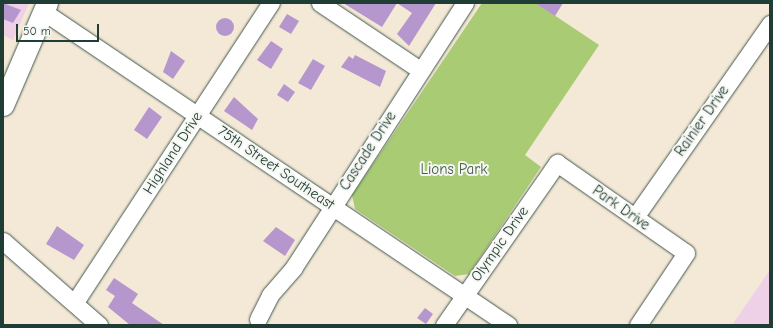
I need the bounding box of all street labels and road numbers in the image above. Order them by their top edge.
street label: Rainier Drive [671,82,733,160]
street label: Highland Drive [140,108,206,198]
street label: Cascade Drive [336,108,400,194]
street label: 75th Street Southeast [214,122,338,214]
street label: Park Drive [589,182,653,234]
street label: Olympic Drive [467,203,533,285]

